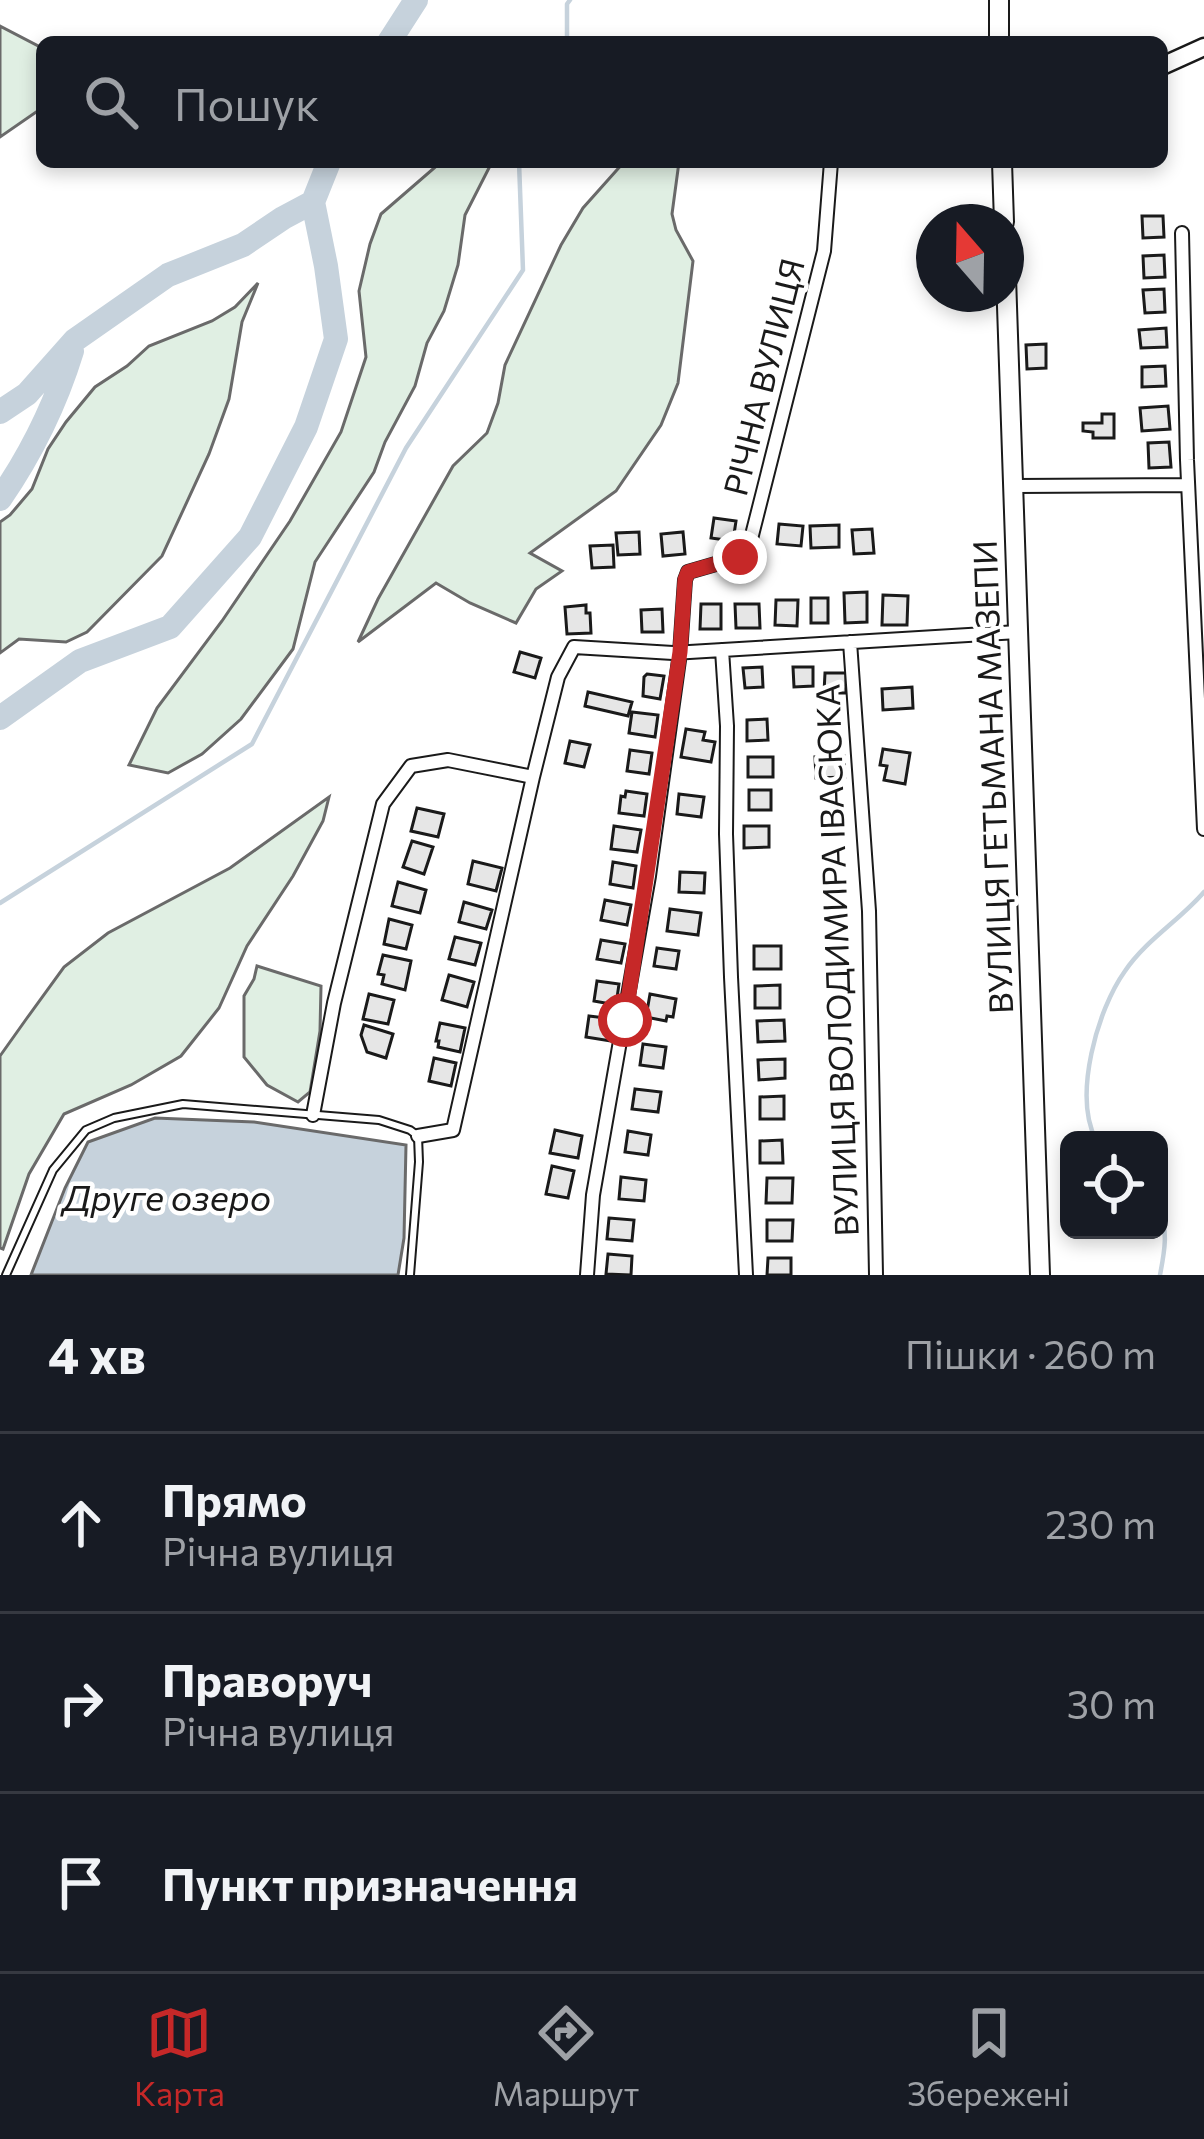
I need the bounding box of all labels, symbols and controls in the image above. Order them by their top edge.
search box [36,36,1168,168]
icon: search [78,69,144,135]
text: Пошук [174,75,319,130]
north arrow [916,204,1024,312]
street label: РІЧНА ВУЛИЦЯ [713,254,812,500]
route end [713,530,767,584]
street label: ВУЛИЦЯ ГЕТЬМАНА МАЗЕПИ [963,539,1020,1015]
street label: ВУЛИЦЯ ВОЛОДИМИРА ІВАСЮКА [805,683,866,1237]
route start [598,993,652,1047]
map controls [1060,1131,1168,1239]
button: locate [1060,1131,1168,1239]
water label: Друге озеро [60,1174,271,1218]
text: 4 хв [48,1322,146,1385]
text: Пішки · 260 m [905,1329,1156,1377]
text: Прямо [162,1471,307,1526]
icon: ahead [48,1490,114,1556]
text: 230 m [1045,1499,1156,1547]
text: Річна вулиця [162,1526,395,1574]
text: Праворуч [162,1651,372,1706]
icon: right [48,1670,114,1736]
text: 30 m [1067,1679,1156,1727]
text: Річна вулиця [162,1706,395,1754]
icon: arrive [48,1850,114,1916]
text: Пункт призначення [162,1855,578,1910]
tab: Карта [134,2000,225,2113]
tab: Маршрут [493,2000,639,2113]
tab: Збережені [907,2000,1070,2113]

